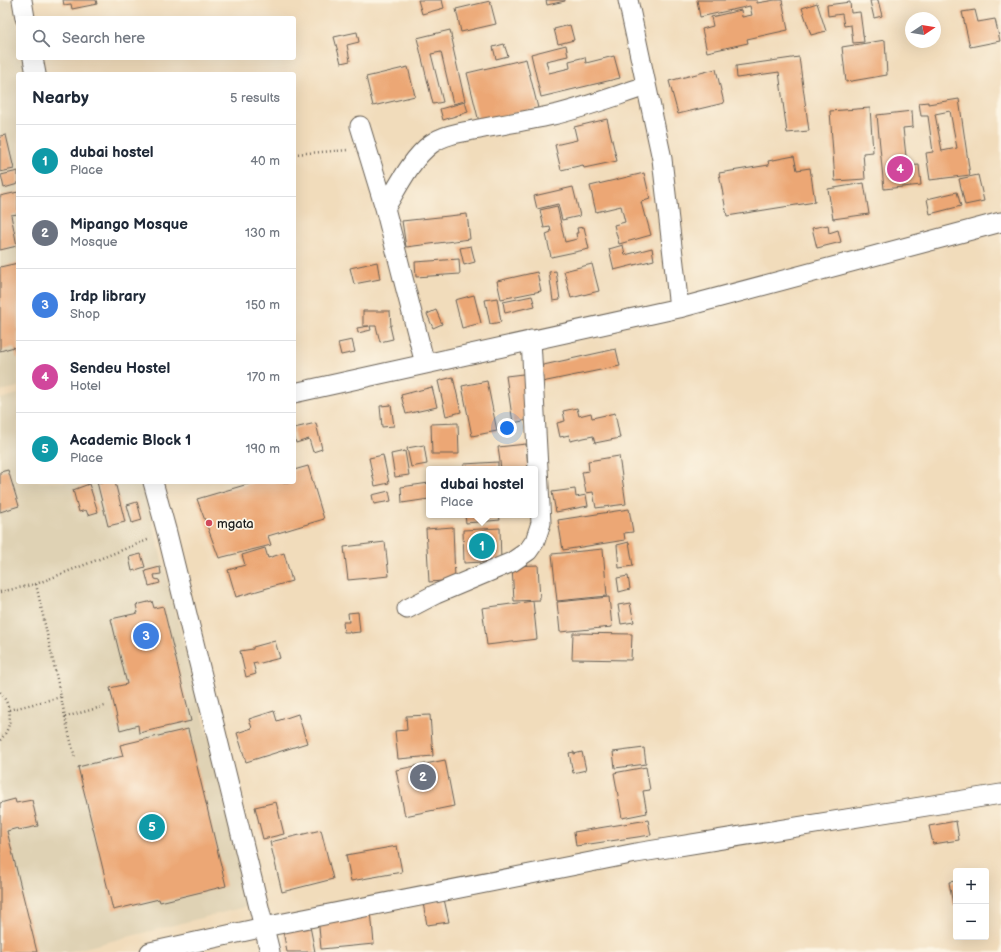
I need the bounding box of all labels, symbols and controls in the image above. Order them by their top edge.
north arrow [905,12,941,48]
search box [16,16,296,60]
icon: search [30,27,52,49]
text: Search here [62,29,145,48]
text: Nearby [32,88,89,108]
text: 5 results [230,90,280,106]
text: dubai hostel [70,143,154,162]
text: 1 [42,153,48,169]
text: 40 m [250,153,280,169]
pin: 4 [887,154,913,184]
text: Place [70,162,103,178]
text: Mipango Mosque [70,215,188,234]
text: 2 [41,225,49,241]
text: 130 m [245,225,280,241]
text: Mosque [70,234,118,250]
text: Irdp library [70,287,146,306]
text: 3 [41,297,49,313]
text: 150 m [246,297,280,313]
text: Shop [70,306,100,322]
text: Sendeu Hostel [70,359,170,378]
text: 4 [41,369,49,385]
text: 170 m [247,369,280,385]
text: Hotel [70,378,101,394]
your location [497,418,517,438]
text: Academic Block 1 [70,431,191,450]
text: 5 [41,441,49,457]
text: 190 m [246,441,280,457]
text: Place [70,450,103,466]
popup [426,466,538,518]
text: dubai hostel [440,475,524,494]
text: Place [440,494,473,510]
place label: mgata [217,516,254,532]
marker: mgata [204,518,214,528]
pin: 1 [469,531,495,561]
pin: 3 [133,621,159,651]
pin: 2 [410,762,436,792]
pin: 5 [139,812,165,842]
map controls [953,868,989,940]
button: + [953,868,989,904]
button: − [953,904,989,940]

